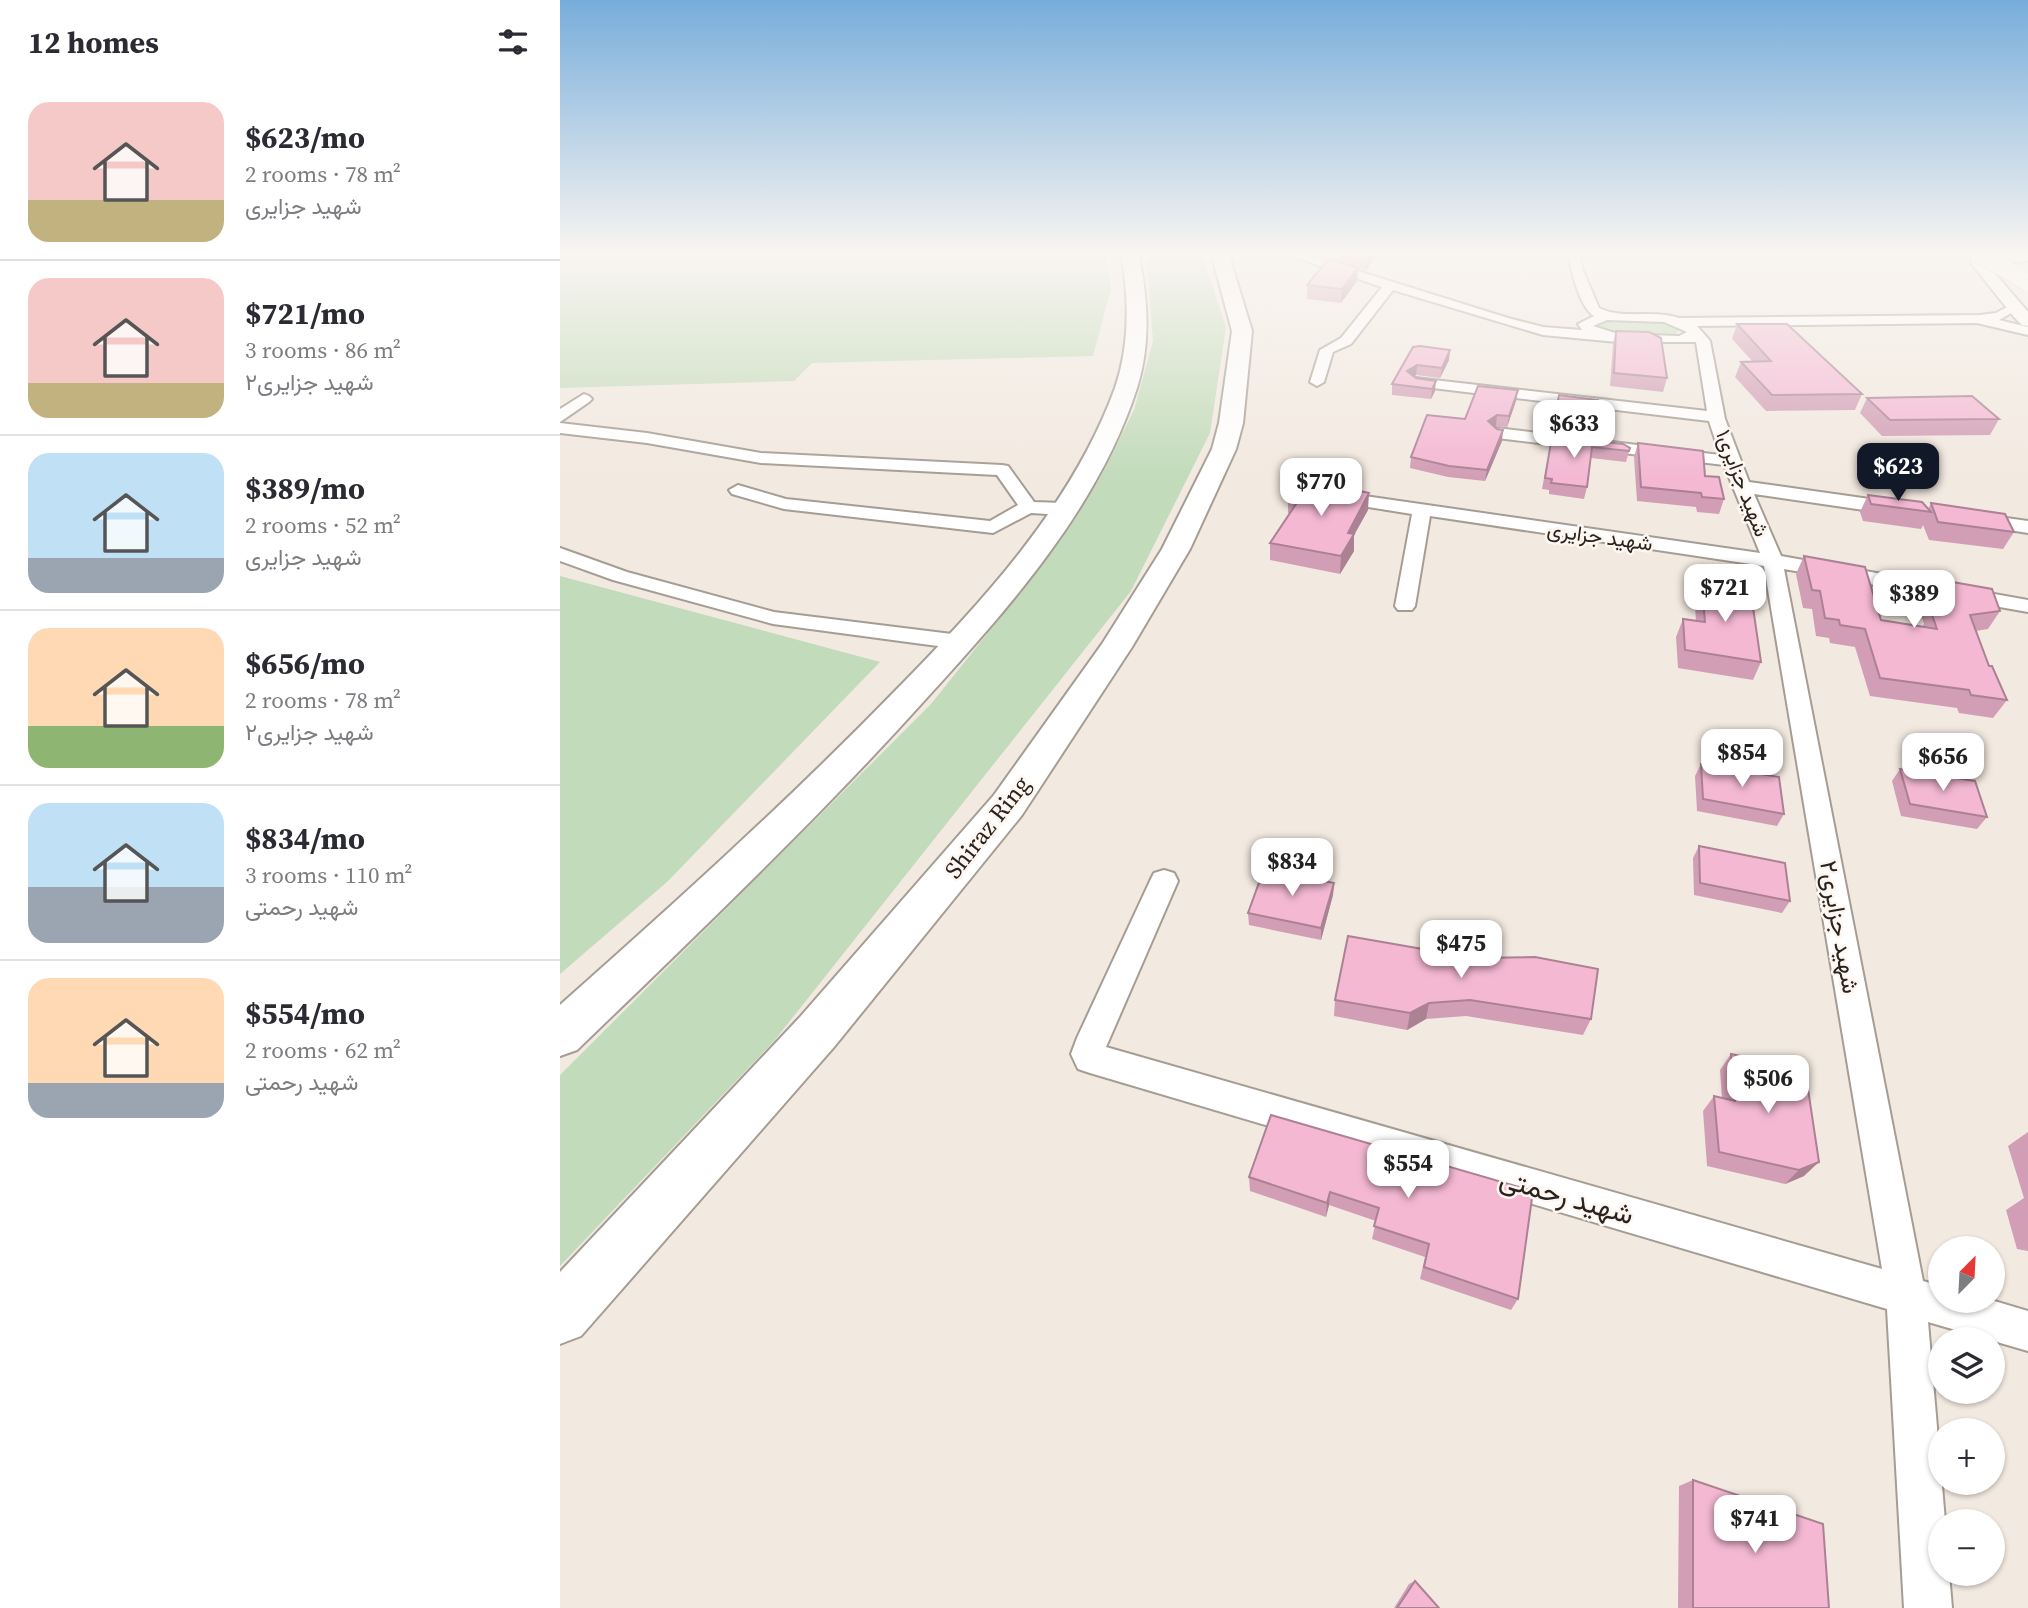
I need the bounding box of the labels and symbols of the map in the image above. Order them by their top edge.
pin: $633 [1533,400,1615,460]
street label: شهید جزایری۱ [1709,425,1777,541]
pin: $623 [1857,444,1939,503]
pin: $770 [1280,458,1362,518]
street label: شهید جزایری [1545,514,1655,558]
pin: $721 [1684,564,1766,624]
pin: $389 [1873,570,1955,630]
pin: $854 [1701,730,1783,789]
pin: $656 [1902,734,1984,793]
street label: Shiraz Ring [936,769,1038,885]
pin: $834 [1251,838,1333,898]
street label: شهید جزایری۲ [1812,858,1868,996]
pin: $475 [1420,920,1502,980]
pin: $506 [1727,1056,1809,1115]
pin: $554 [1367,1140,1449,1200]
street label: شهید رحمتی [1495,1159,1639,1233]
north arrow [1928,1236,2006,1312]
pin: $741 [1714,1496,1796,1555]

